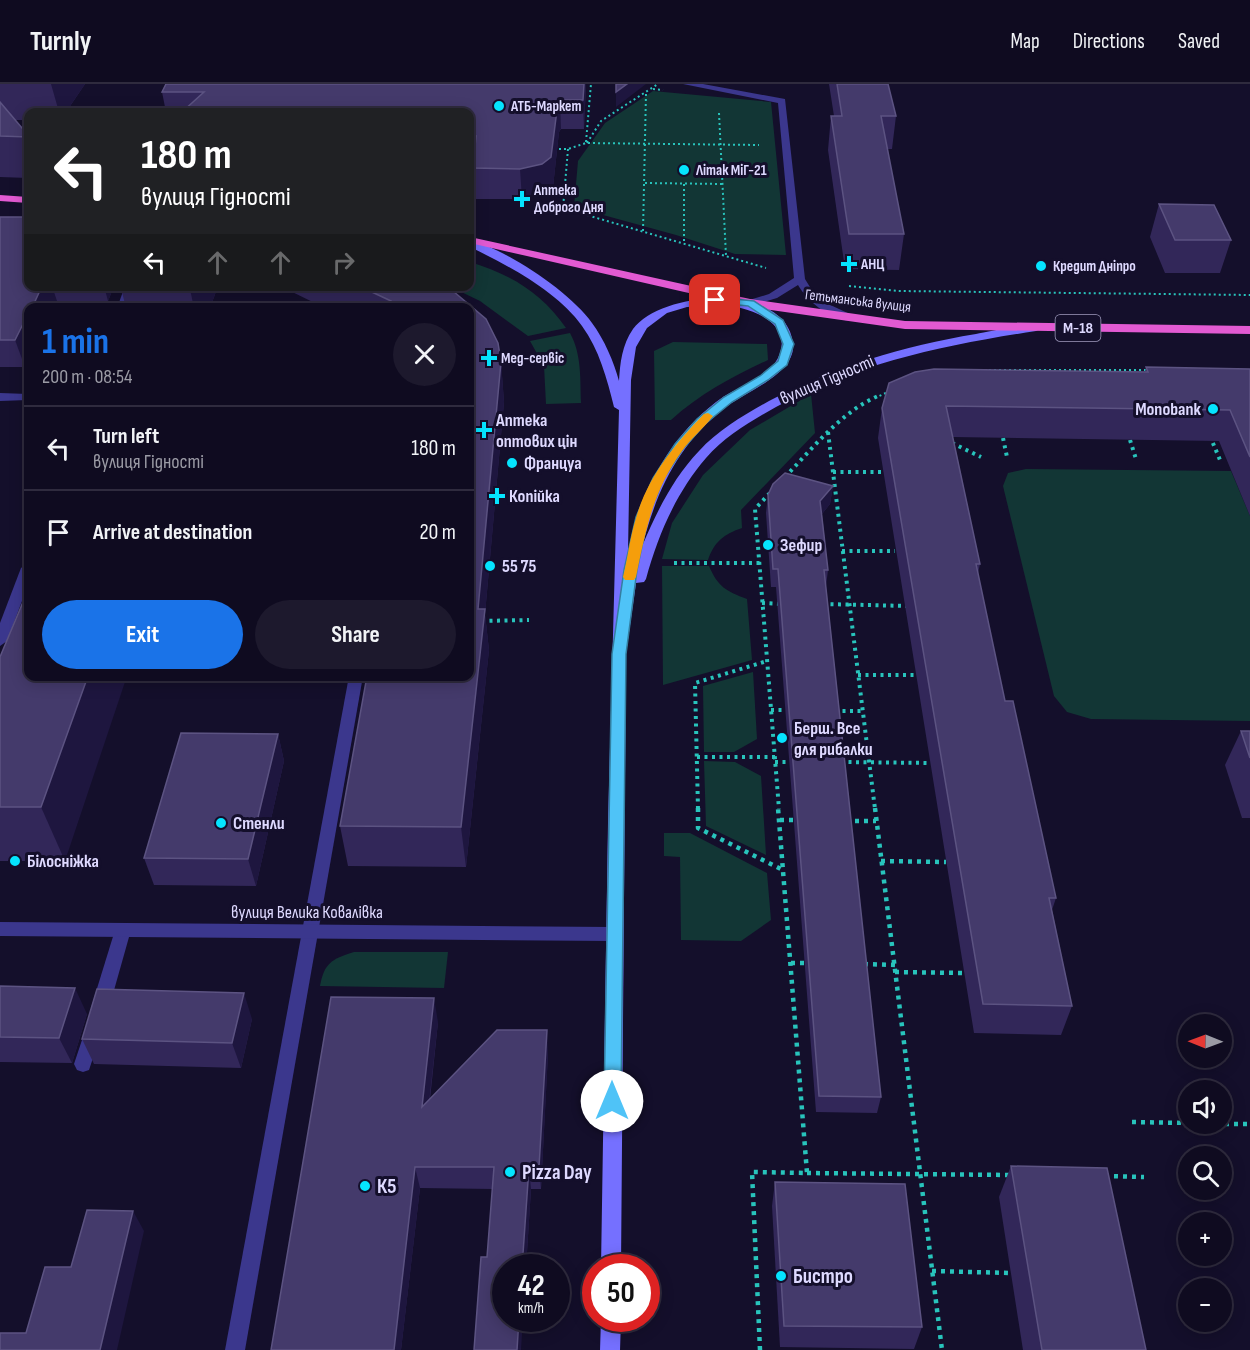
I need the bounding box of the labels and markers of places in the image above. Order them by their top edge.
place label: АТБ-Маркет [510,97,581,116]
marker: АТБ-Маркет [492,99,506,113]
place label: Літак МіГ-21 [695,161,767,180]
marker: Літак МіГ-21 [677,163,691,177]
place label: Аптека Доброго Дня [533,181,604,217]
marker: Аптека Доброго Дня [515,192,529,206]
place label: АНЦ [860,255,884,274]
marker: АНЦ [842,257,856,271]
place label: Кредит Дніпро [1053,257,1136,276]
marker: Кредит Дніпро [1034,259,1048,273]
pin [689,274,740,325]
place label: Мед-сервіс [501,349,564,368]
marker: Мед-сервіс [482,351,496,365]
place label: Monobank [1135,399,1201,420]
marker: Monobank [1206,402,1220,416]
place label: Аптека оптових цін [495,410,577,452]
marker: Аптека оптових цін [477,423,491,437]
place label: Француа [524,453,582,474]
marker: Француа [505,456,519,470]
place label: Копійка [509,486,560,507]
marker: Копійка [490,489,504,503]
place label: Зефир [780,535,822,556]
marker: Зефир [761,538,775,552]
place label: 55 75 [502,556,536,577]
marker: 55 75 [483,559,497,573]
place label: Берш. Все для рибалки [794,718,873,760]
marker: Берш. Все для рибалки [775,731,789,745]
place label: Стенли [233,813,285,834]
marker: Стенли [214,816,228,830]
place label: Білосніжка [27,851,99,872]
marker: Білосніжка [8,854,22,868]
place label: Pizza Day [522,1160,592,1185]
marker: Pizza Day [503,1165,517,1179]
place label: К5 [377,1174,396,1199]
marker: К5 [358,1179,372,1193]
place label: Бистро [793,1264,853,1289]
marker: Бистро [774,1269,788,1283]

